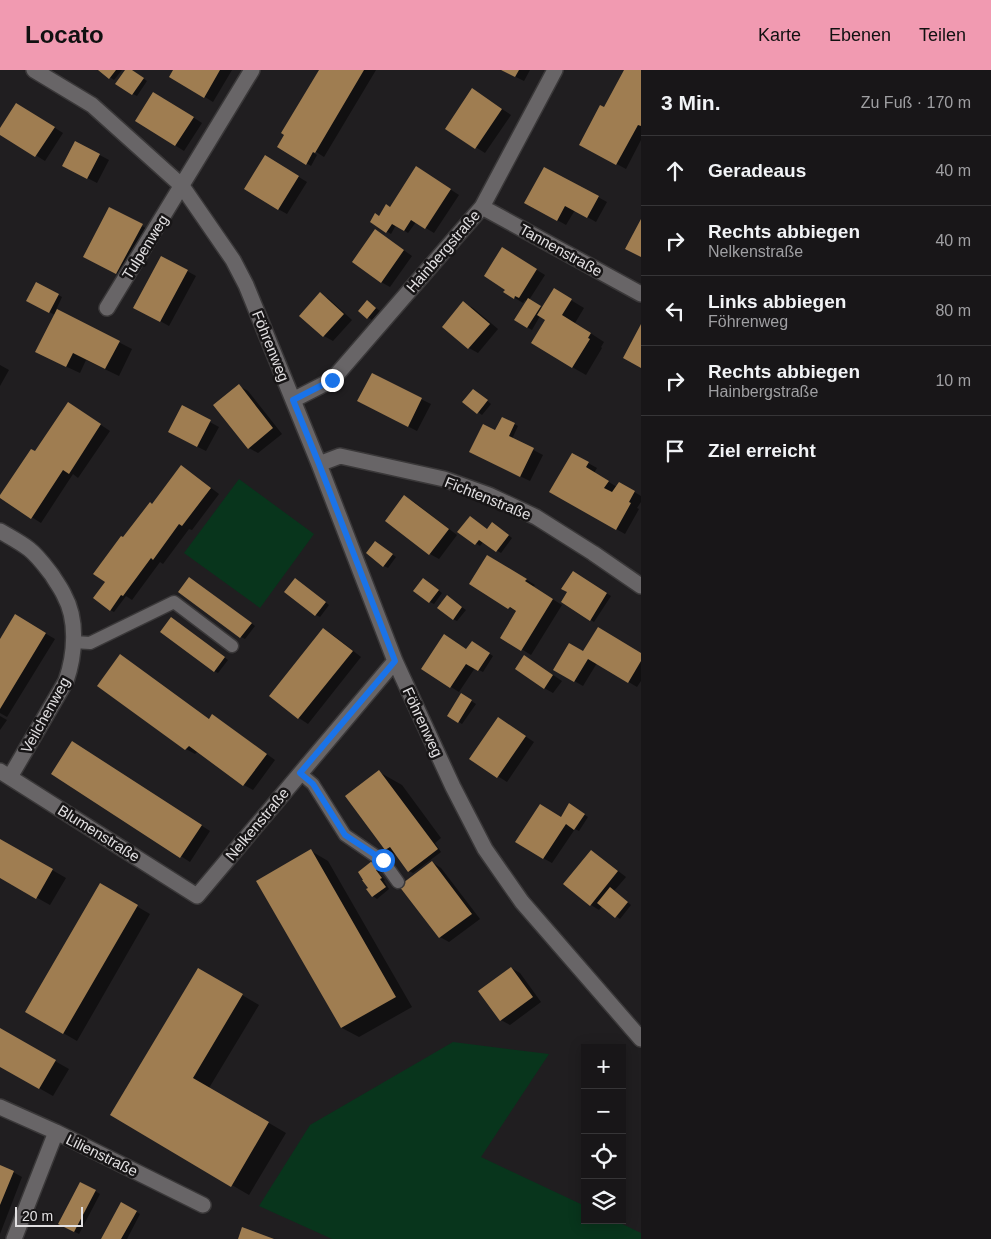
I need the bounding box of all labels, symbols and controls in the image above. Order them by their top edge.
text: Locato [25,21,104,48]
text: Karte [758,25,801,45]
text: Ebenen [829,25,891,45]
text: Teilen [919,25,966,45]
text: 3 Min. [661,91,721,114]
text: Zu Fuß · 170 m [861,94,971,111]
icon: ahead [661,157,689,185]
text: Geradeaus [708,160,806,181]
text: 40 m [935,162,971,179]
street label: Hainbergstraße [403,206,483,296]
street label: Tulpenweg [118,212,172,282]
street label: Tannenstraße [517,220,605,280]
text: Rechts abbiegen [708,221,860,242]
icon: right [661,227,689,255]
text: 40 m [935,232,971,249]
text: Nelkenstraße [708,243,803,260]
text: Links abbiegen [708,291,846,312]
icon: left [661,297,689,325]
text: 80 m [935,302,971,319]
street label: Föhrenweg [249,308,293,384]
text: Föhrenweg [708,313,788,330]
text: Rechts abbiegen [708,361,860,382]
icon: right [661,367,689,395]
route end [321,369,344,392]
text: 10 m [935,372,971,389]
text: Hainbergstraße [708,383,818,400]
icon: arrive [661,437,689,465]
text: Ziel erreicht [708,440,816,461]
street label: Fichtenstraße [442,473,534,523]
street label: Veilchenweg [17,674,73,756]
street label: Föhrenweg [399,684,447,760]
street label: Nelkenstraße [222,784,292,864]
street label: Blumenstraße [55,801,143,865]
route start [372,849,395,872]
map controls [581,1044,626,1224]
button: + [581,1044,626,1089]
button: − [581,1089,626,1134]
street label: Lilienstraße [63,1130,141,1180]
button: locate [581,1134,626,1179]
button: layers [581,1179,626,1224]
scale bar [15,1204,82,1227]
text: 20 m [22,1208,53,1224]

